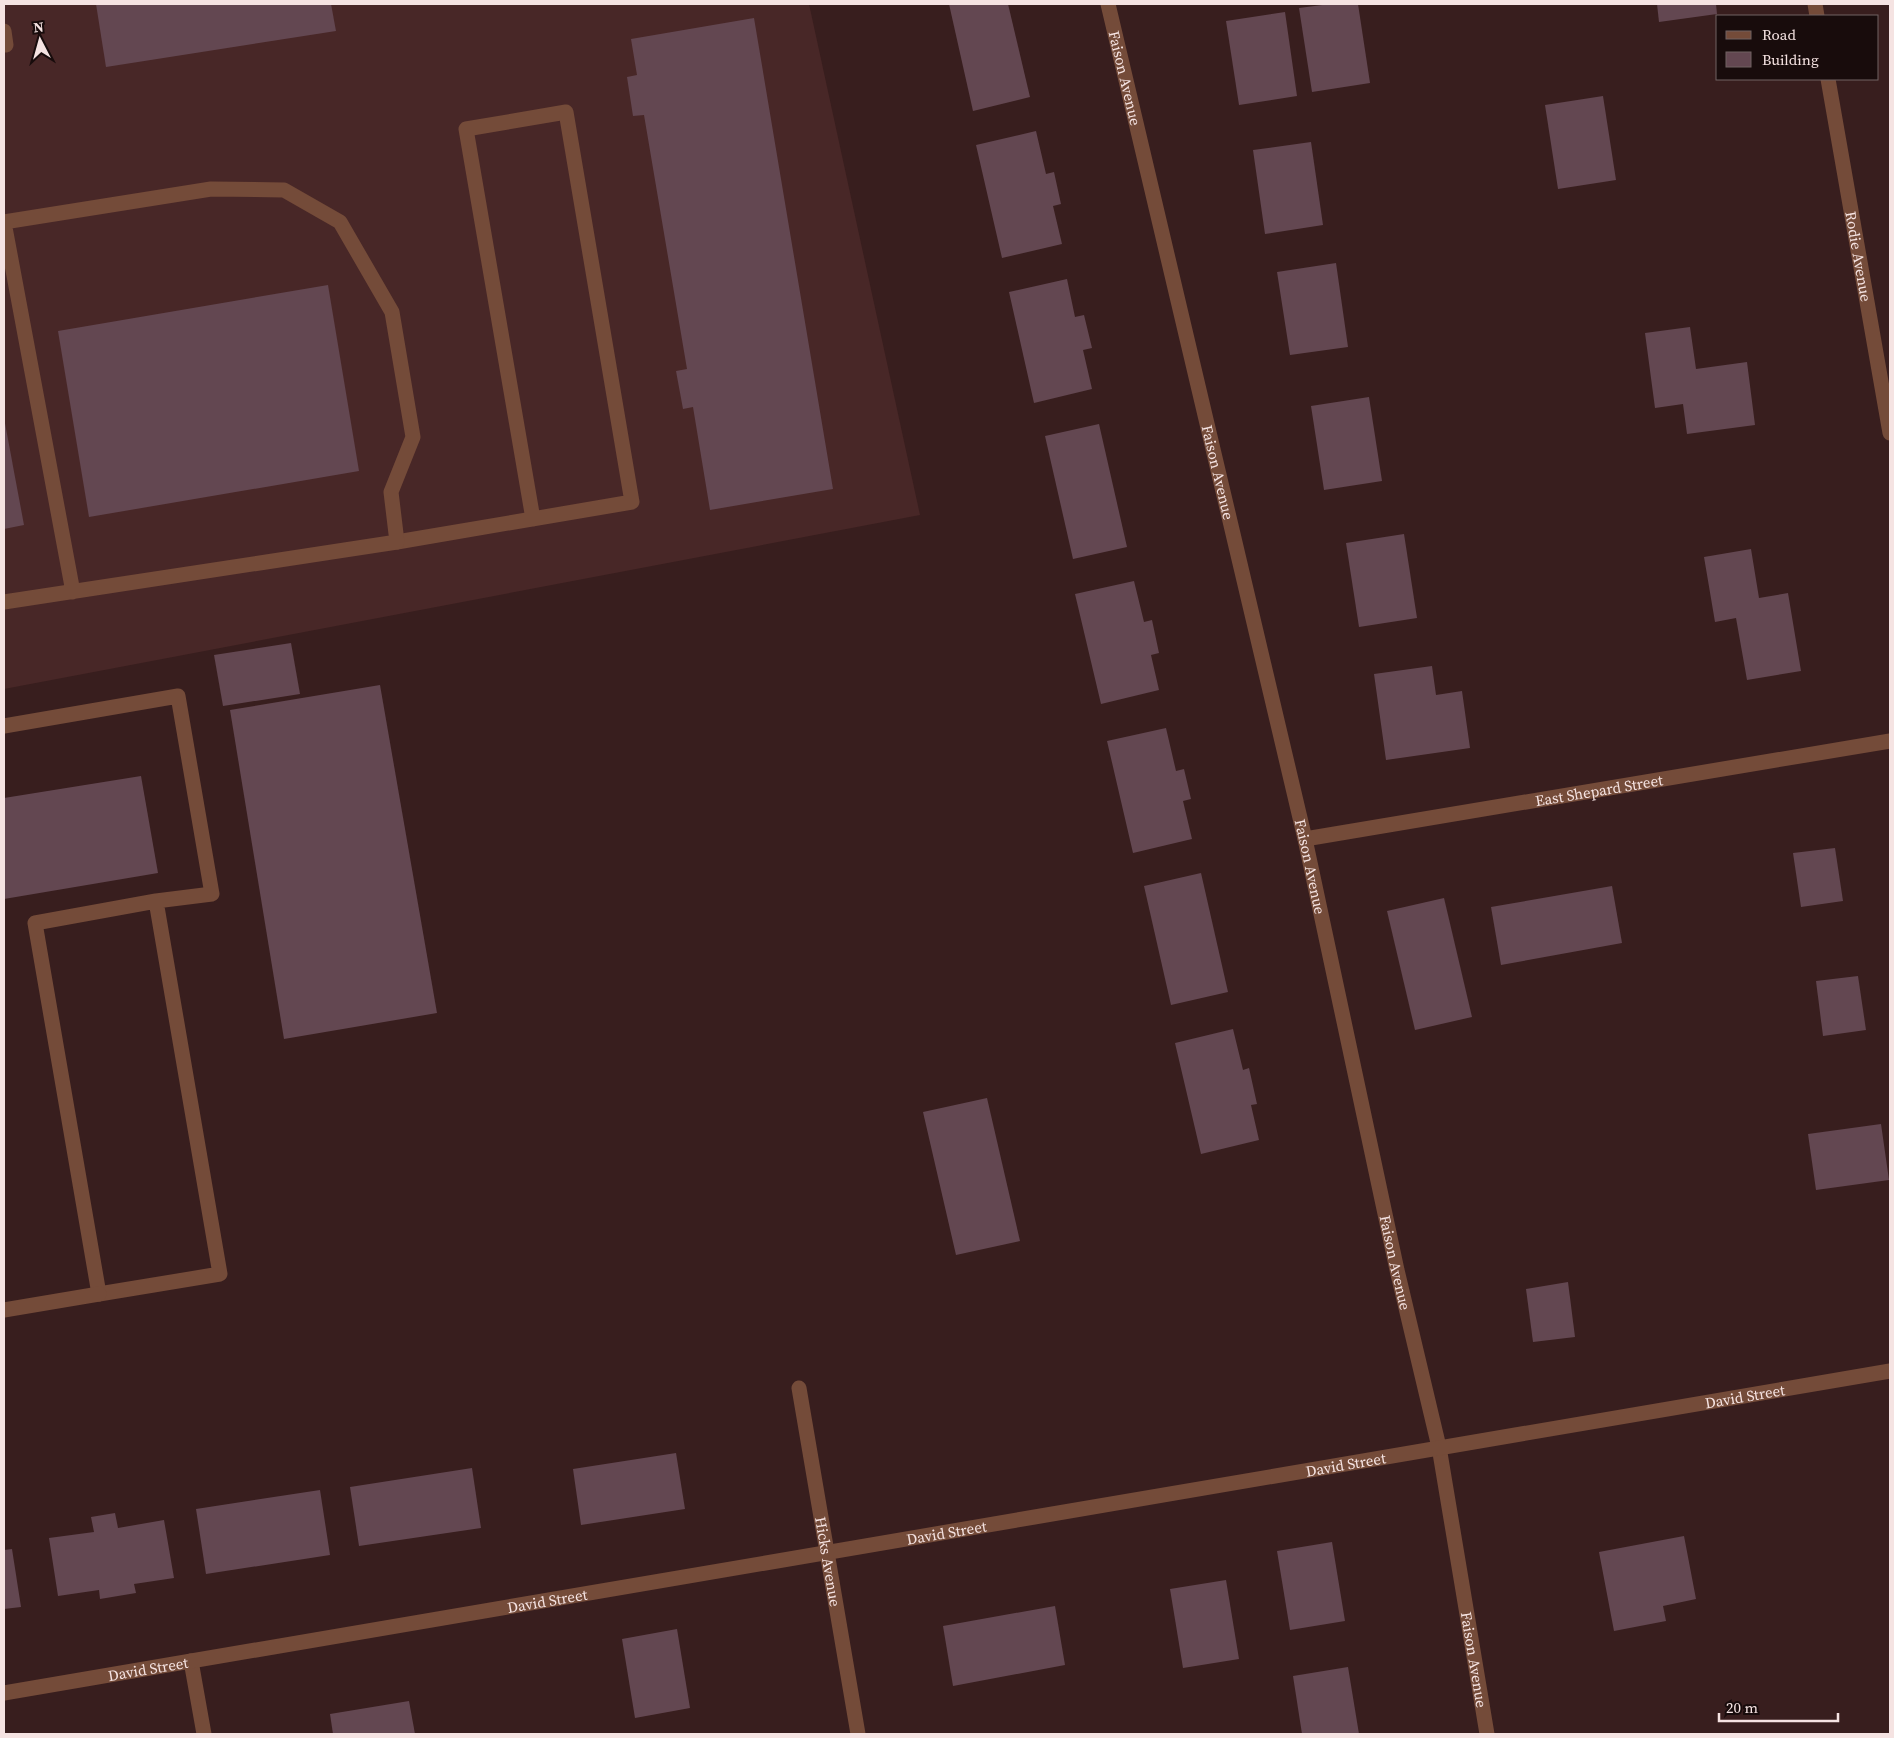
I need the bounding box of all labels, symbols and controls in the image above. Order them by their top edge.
north arrow [15,15,65,65]
legend [1716,15,1879,80]
text: N [33,17,45,38]
text: Road [1762,24,1796,45]
street label: Faison Avenue [1104,28,1147,128]
text: Building [1762,49,1819,70]
street label: Rodie Avenue [1841,210,1877,303]
street label: Faison Avenue [1197,423,1240,522]
street label: East Shepard Street [1534,769,1664,811]
street label: Faison Avenue [1290,817,1331,916]
street label: Faison Avenue [1375,1213,1417,1312]
street label: David Street [1703,1379,1787,1413]
street label: David Street [1304,1447,1387,1481]
street label: Hicks Avenue [811,1515,847,1608]
street label: David Street [905,1515,988,1549]
street label: David Street [505,1583,589,1617]
street label: Faison Avenue [1456,1610,1493,1709]
street label: David Street [106,1651,190,1686]
scale bar [1719,1690,1838,1722]
text: 20 m [1726,1697,1758,1718]

